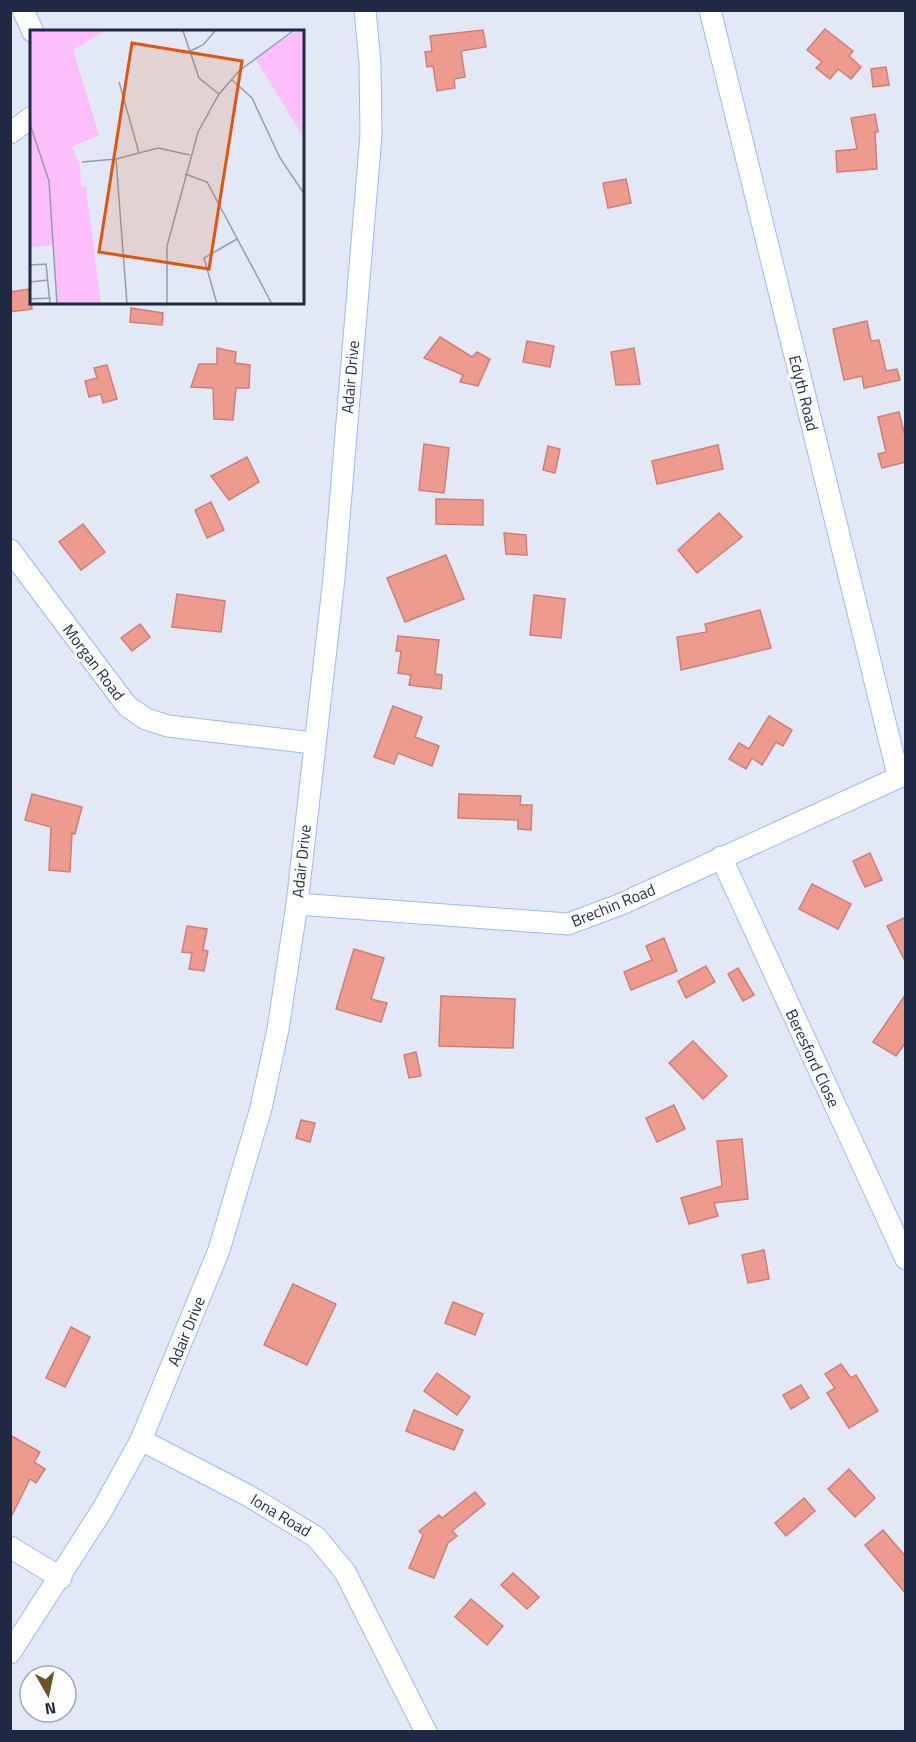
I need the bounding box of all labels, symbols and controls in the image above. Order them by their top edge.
inset map [30,30,304,304]
street label: Adair Drive [335,339,365,415]
street label: Edyth Road [783,353,825,433]
street label: Morgan Road [57,619,131,705]
street label: Adair Drive [285,823,317,899]
street label: Brechin Road [567,877,659,933]
street label: Beresford Close [780,1005,846,1111]
street label: Adair Drive [161,1292,211,1370]
street label: Iona Road [246,1487,316,1543]
north arrow [18,1664,78,1724]
text: N [43,1696,58,1722]

